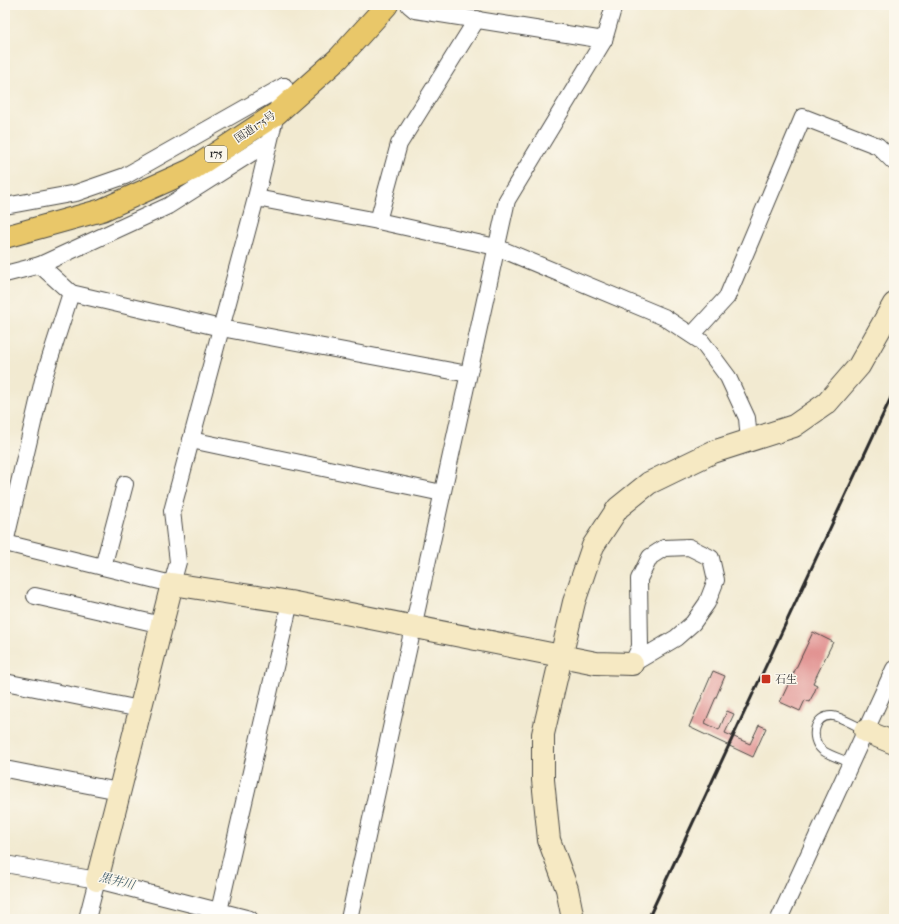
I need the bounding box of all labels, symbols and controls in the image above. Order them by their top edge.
street label: 国道175号 [232,108,278,146]
road number: 175 [205,146,227,162]
marker: 石生 [760,673,772,685]
place label: 石生 [775,673,797,686]
water label: 黒井川 [98,870,138,893]

